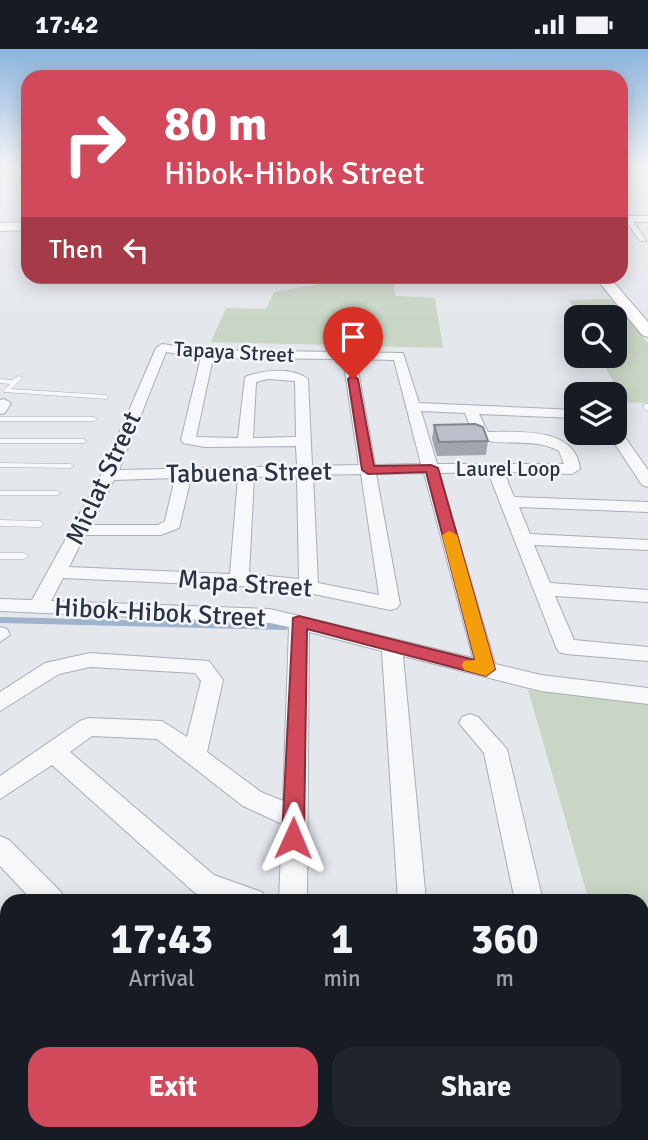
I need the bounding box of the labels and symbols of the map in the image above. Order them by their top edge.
pin [323,307,383,379]
street label: Tapaya Street [173,336,295,368]
street label: Miclat Street [59,407,149,550]
street label: Tabuena Street [166,456,332,490]
street label: Laurel Loop [456,456,560,482]
street label: Mapa Street [177,563,313,605]
street label: Hibok-Hibok Street [53,591,266,635]
position arrow [256,801,330,875]

